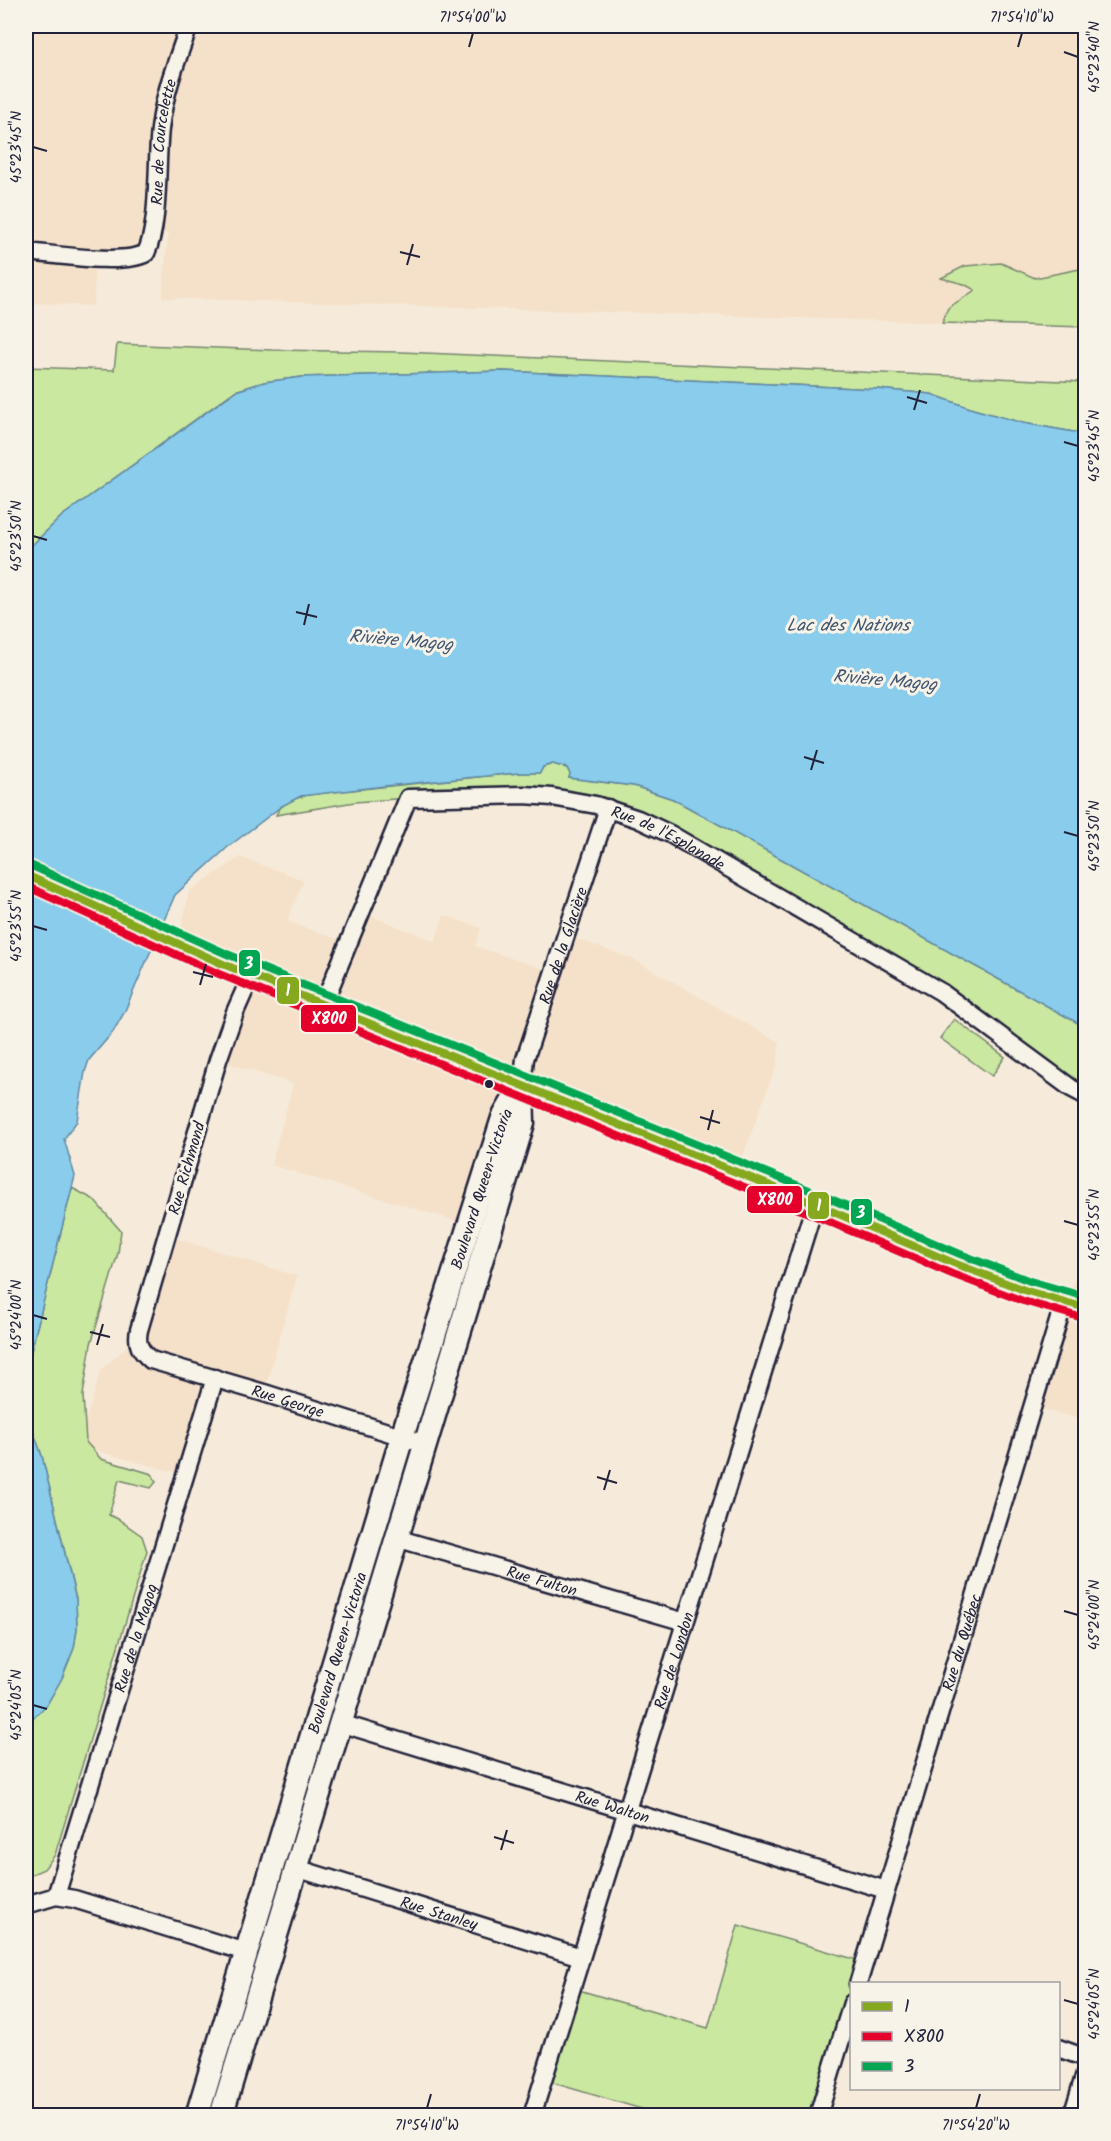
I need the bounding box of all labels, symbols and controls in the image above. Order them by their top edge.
text: 71°54'00"W [440,6,507,30]
text: 71°54'10"W [990,6,1054,30]
text: 45°23'40"N [1083,21,1107,93]
street label: Rue de Courcelette [145,76,184,206]
text: 45°23'45"N [5,111,29,183]
text: 45°23'45"N [1083,410,1107,482]
text: 45°23'50"N [5,500,29,572]
water label: Lac des Nations [787,612,912,641]
water label: Rivière Magog [348,623,455,661]
water label: Rivière Magog [832,663,939,701]
street label: Rue de l'Esplanade [608,800,729,877]
text: 45°23'50"N [1083,800,1107,872]
street label: Rue de la Glacière [533,884,595,1007]
text: 45°23'55"N [5,890,29,962]
line badge: 3 [238,949,261,977]
text: 3 [244,952,254,977]
line badge: 1 [276,976,300,1005]
text: 1 [286,979,291,1004]
line badge: X800 [300,1004,357,1033]
text: X800 [310,1007,347,1032]
unlabelled marker [483,1078,495,1090]
street label: Boulevard Queen-Victoria [445,1104,520,1273]
street label: Rue Richmond [162,1118,213,1218]
line badge: X800 [746,1185,803,1214]
text: X800 [756,1188,793,1213]
text: 45°23'55"N [1083,1189,1107,1261]
line badge: 1 [807,1191,830,1220]
text: 1 [817,1194,822,1219]
line badge: 3 [850,1198,873,1226]
text: 3 [856,1201,866,1226]
text: 45°24'00"N [5,1280,29,1350]
street label: Rue George [248,1379,327,1425]
street label: Rue Fulton [503,1560,580,1604]
street label: Boulevard Queen-Victoria [302,1569,375,1737]
text: 45°24'00"N [1083,1580,1107,1650]
street label: Rue de la Magog [108,1581,165,1696]
street label: Rue du Québec [936,1591,989,1694]
street label: Rue de London [648,1609,702,1713]
text: 45°24'05"N [5,1669,29,1741]
street label: Rue Walton [572,1785,652,1831]
street label: Rue Stanley [397,1890,481,1938]
text: 45°24'05"N [1083,1968,1107,2040]
legend [850,1982,1060,2090]
text: 1 [904,1993,910,2022]
text: X800 [904,2023,944,2052]
text: 3 [904,2053,914,2082]
text: 71°54'10"W [395,2114,459,2138]
text: 71°54'20"W [942,2114,1010,2138]

